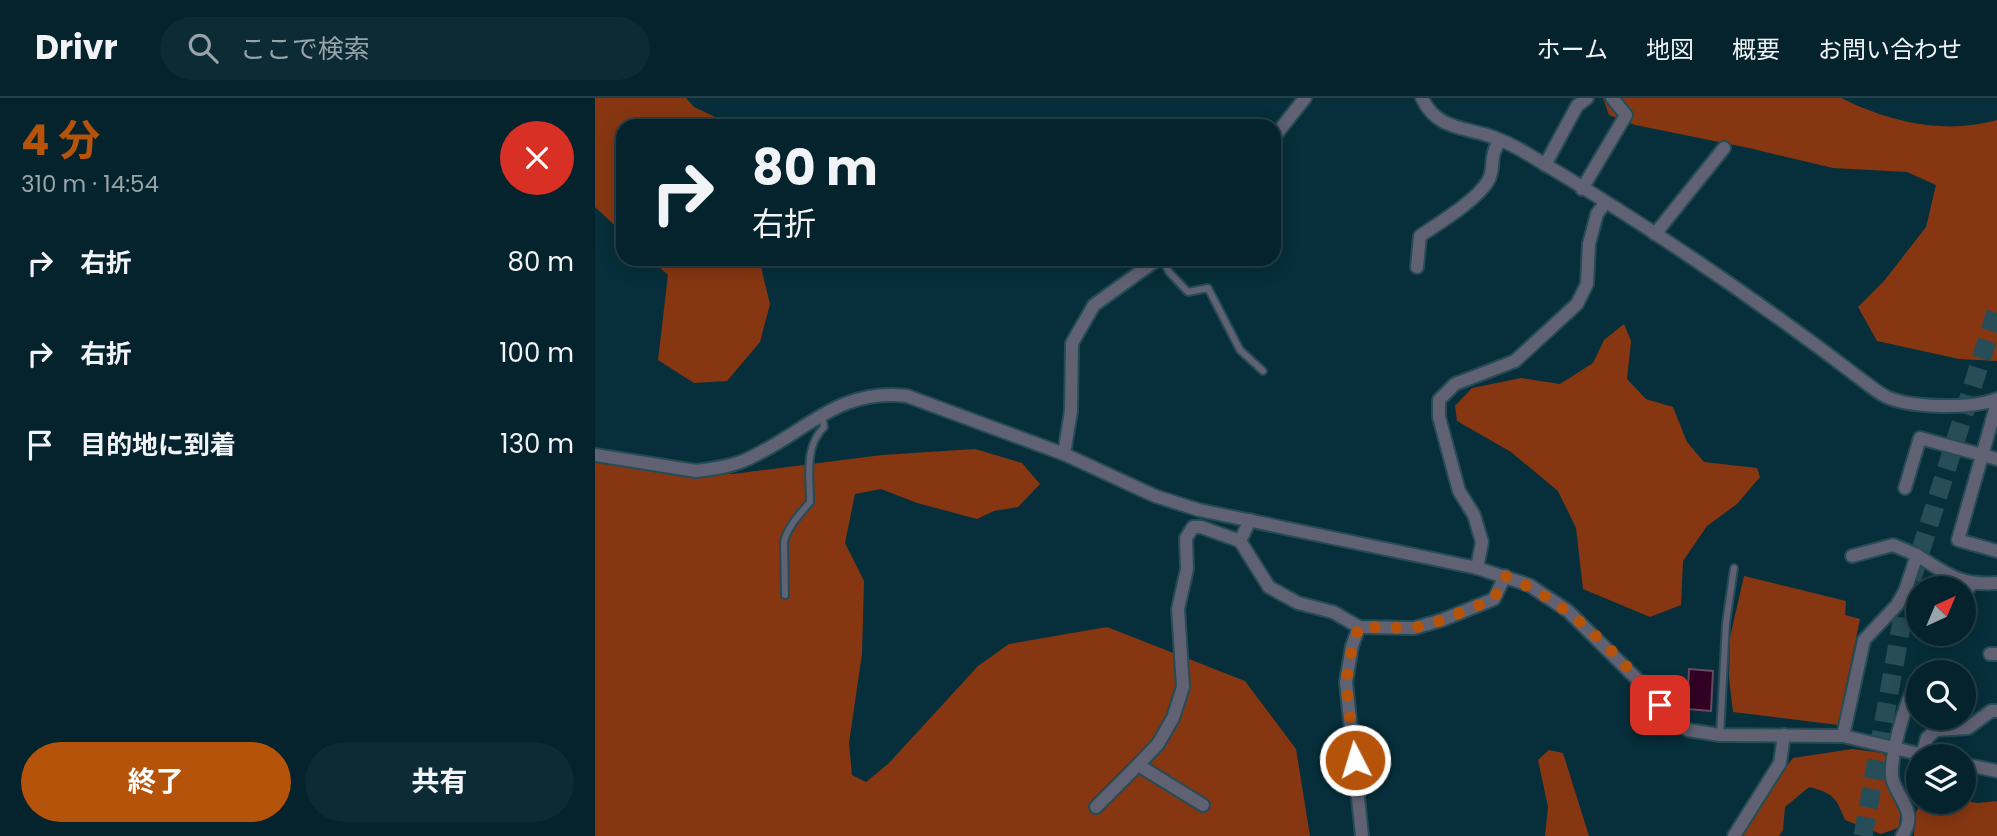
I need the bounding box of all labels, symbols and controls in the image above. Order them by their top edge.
search box [160,17,650,80]
text: Drivr [35,24,118,71]
icon: search [184,29,222,67]
text: ここで検索 [240,31,370,67]
text: ホーム [1537,33,1608,66]
text: 地図 [1646,33,1694,66]
text: 概要 [1732,33,1780,66]
text: お問い合わせ [1818,33,1962,66]
text: 4 分 [21,111,100,170]
button: close [500,121,574,195]
text: 80 m [752,134,878,202]
icon: right [637,147,728,238]
text: 310 m · 14:54 [21,168,159,200]
text: 右折 [752,201,816,246]
icon: right [21,244,59,282]
text: 80 m [508,244,574,280]
text: 右折 [80,245,132,281]
icon: right [21,335,59,373]
text: 100 m [499,335,574,371]
text: 右折 [80,336,132,372]
icon: arrive [21,426,59,464]
text: 130 m [500,426,574,462]
text: 目的地に到着 [80,427,236,463]
north arrow [1906,576,1976,646]
map controls [1906,576,1976,814]
button: search [1906,660,1976,730]
pin [1630,675,1690,735]
icon: arrive [1641,686,1679,724]
position arrow [1318,723,1392,797]
button: 終了 [21,742,291,822]
button: 共有 [305,742,574,822]
button: layers [1906,744,1976,814]

